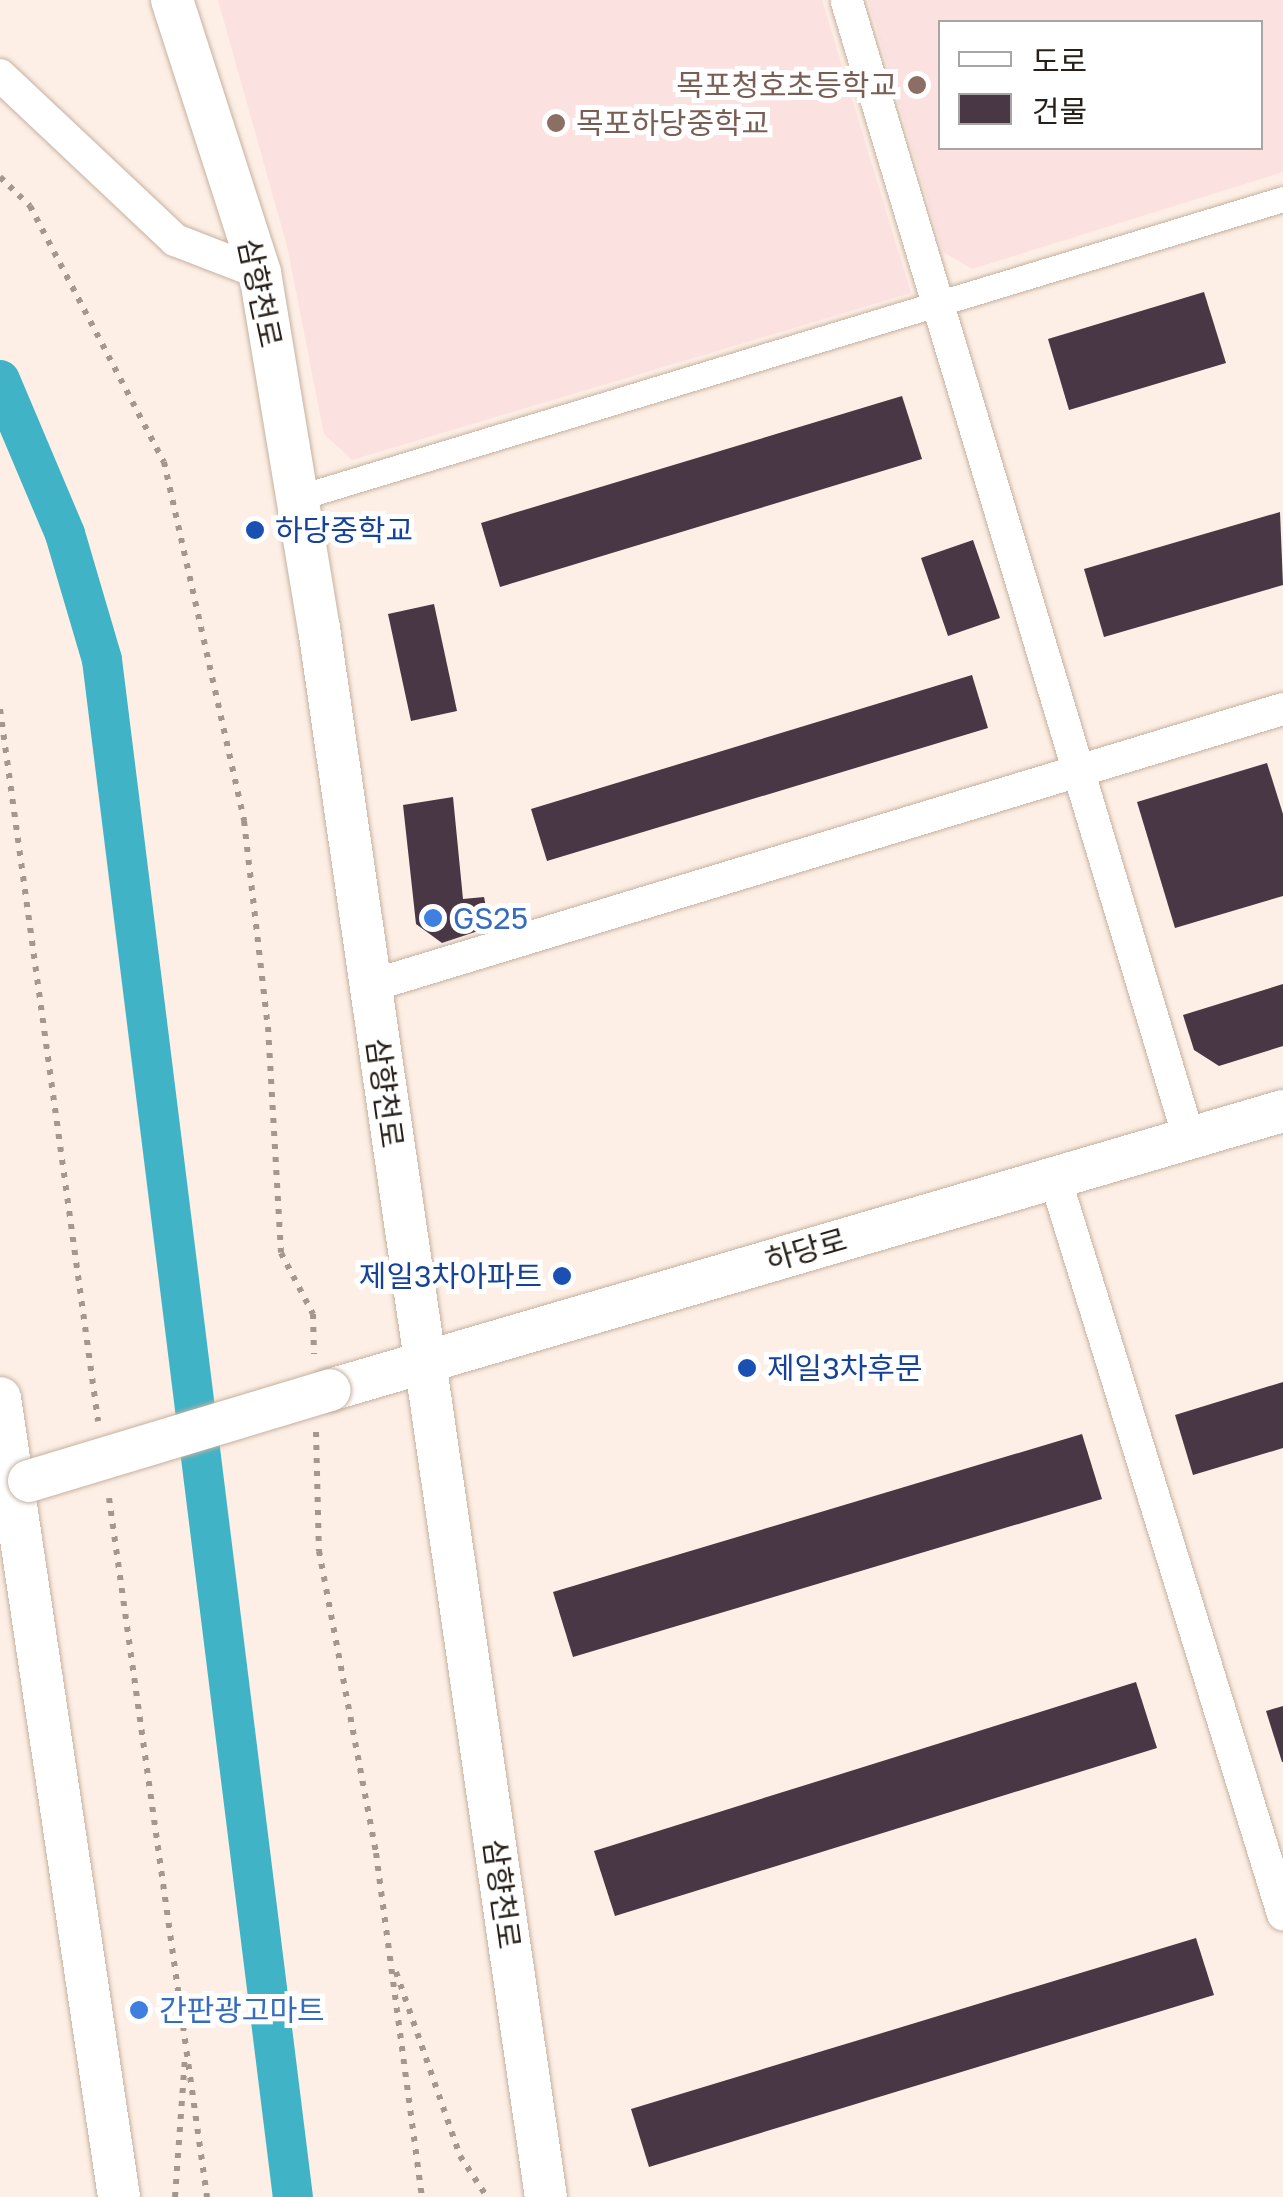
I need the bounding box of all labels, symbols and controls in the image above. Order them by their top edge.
legend [938,20,1263,150]
text: 도로 [1032,43,1087,79]
place label: 목포청호초등학교 [676,67,897,103]
marker: 목포청호초등학교 [906,74,928,96]
text: 건물 [1032,93,1087,129]
place label: 목포하당중학교 [576,105,769,141]
marker: 목포하당중학교 [545,112,567,134]
street label: 삼향천로 [231,235,289,351]
place label: 하당중학교 [275,512,413,548]
marker: 하당중학교 [244,519,266,541]
place label: GS25 [453,900,528,936]
marker: GS25 [422,907,444,929]
street label: 삼향천로 [359,1036,411,1150]
street label: 하당로 [761,1221,851,1279]
place label: 제일3차아파트 [359,1258,542,1294]
marker: 제일3차아파트 [551,1265,573,1287]
place label: 제일3차후문 [767,1350,923,1386]
marker: 제일3차후문 [736,1357,758,1379]
street label: 삼향천로 [476,1837,528,1951]
place label: 간판광고마트 [159,1992,325,2028]
marker: 간판광고마트 [128,1999,150,2021]

